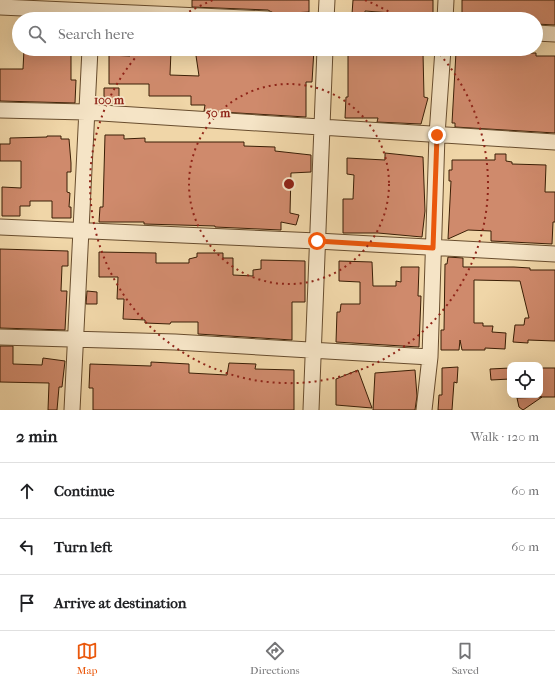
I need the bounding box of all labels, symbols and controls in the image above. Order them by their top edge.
search box [12,12,543,56]
icon: search [26,23,48,45]
text: Search here [58,25,134,43]
text: 100 m [94,93,125,107]
text: 50 m [206,106,231,120]
route end [428,126,446,144]
centre of rings [282,177,296,191]
route start [308,232,326,250]
map controls [507,362,543,398]
button: locate [507,362,543,398]
text: 2 min [16,426,57,446]
text: Walk · 120 m [471,429,539,444]
icon: ahead [16,480,38,502]
text: Continue [54,482,114,500]
text: 60 m [511,483,539,498]
icon: left [16,536,38,558]
text: Turn left [54,538,112,556]
text: 60 m [511,539,539,554]
icon: arrive [16,592,38,614]
text: Arrive at destination [54,594,186,612]
tab: Map [76,640,98,677]
tab: Directions [250,640,300,677]
tab: Saved [452,640,479,677]

